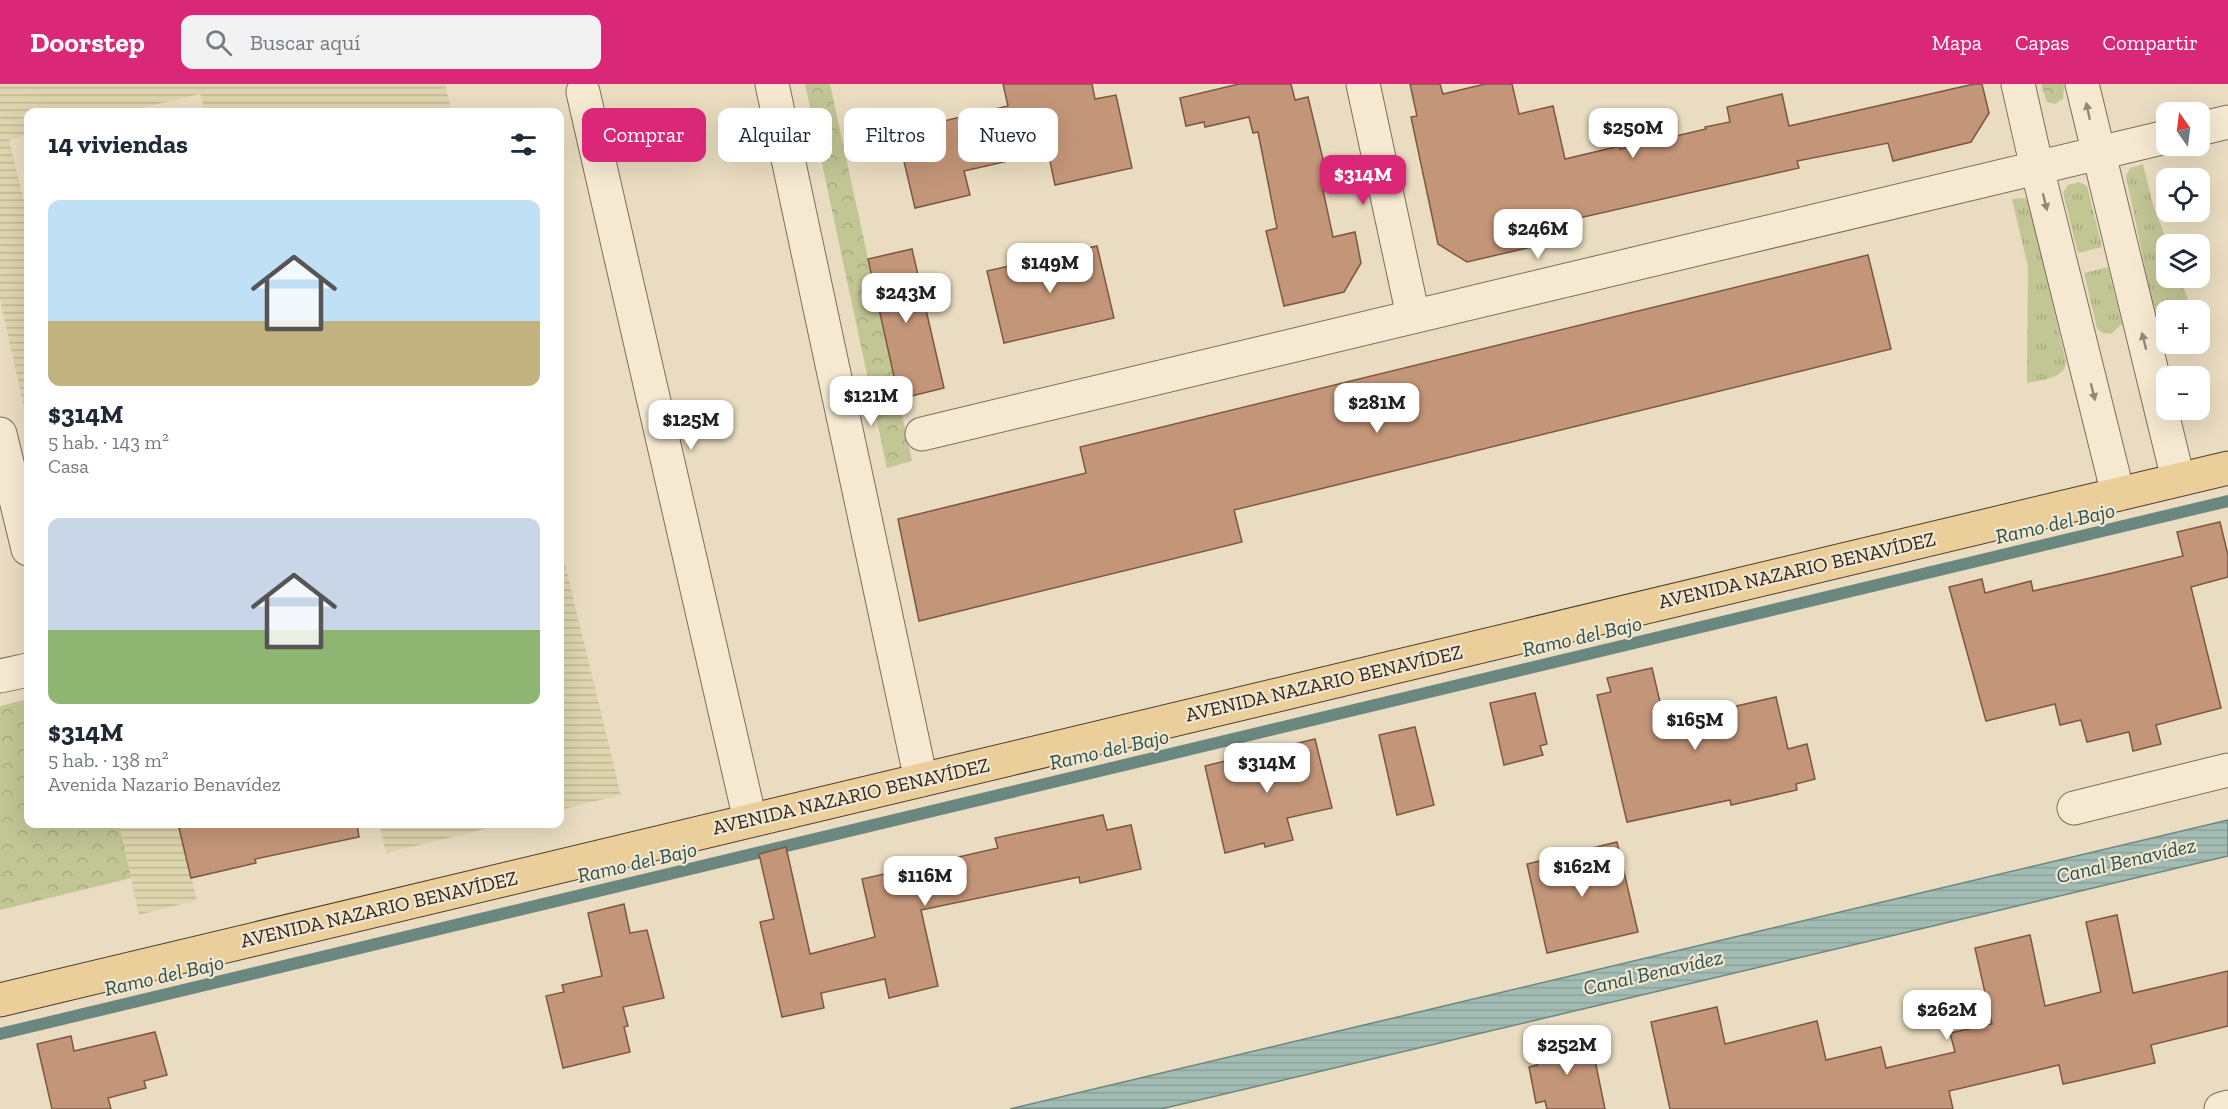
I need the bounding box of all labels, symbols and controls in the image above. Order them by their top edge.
search box [181,15,601,69]
text: Doorstep [30,26,145,59]
icon: search [202,26,235,59]
text: Buscar aquí [250,29,361,56]
text: Mapa [1932,30,1982,55]
text: Capas [2015,30,2070,55]
text: Compartir [2103,30,2198,55]
one-way arrow [2082,102,2092,120]
north arrow [2156,102,2210,156]
map controls [2156,102,2210,420]
chip: Comprar [582,108,706,162]
chip: Alquilar [718,108,832,162]
chip: Filtros [844,108,946,162]
chip: Nuevo [958,108,1058,162]
pin: $250M [1591,108,1675,159]
text: $250M [1603,115,1663,139]
text: 14 viviendas [48,128,188,160]
icon: filters [507,128,540,161]
pin: $314M [1321,155,1405,206]
text: $314M [1334,162,1392,186]
button: locate [2156,168,2210,222]
one-way arrow [2041,193,2051,212]
pin: $246M [1496,209,1580,260]
text: $246M [1508,216,1568,240]
button: layers [2156,234,2210,288]
icon: home [240,239,348,347]
pin: $149M [1008,243,1092,294]
text: $149M [1021,250,1079,274]
pin: $243M [864,273,948,324]
text: $243M [876,280,936,304]
button: + [2156,300,2210,354]
one-way arrow [2138,332,2148,350]
button: − [2156,366,2210,420]
pin: $121M [829,376,913,427]
one-way arrow [2088,382,2098,401]
text: $121M [844,383,898,407]
pin: $281M [1335,383,1419,434]
text: $281M [1348,390,1406,414]
text: $314M [48,398,123,430]
pin: $125M [649,400,733,451]
text: $125M [662,407,720,431]
text: 5 hab. · 143 m² [48,430,169,454]
text: Casa [48,454,89,478]
water label: Ramo del Bajo [1993,497,2117,549]
street label: AVENIDA NAZARIO BENAVÍDEZ [1656,526,1938,614]
icon: home [240,557,348,665]
water label: Ramo del Bajo [1520,610,1644,662]
street label: AVENIDA NAZARIO BENAVÍDEZ [1183,639,1465,727]
pin: $165M [1653,700,1737,751]
text: $165M [1666,707,1724,731]
text: $314M [48,716,123,748]
water label: Ramo del Bajo [1047,723,1171,775]
pin: $314M [1225,743,1309,794]
text: 5 hab. · 138 m² [48,748,169,772]
text: $314M [1238,750,1296,774]
street label: AVENIDA NAZARIO BENAVÍDEZ [710,752,992,840]
text: Avenida Nazario Benavídez [48,772,281,796]
water label: Canal Benavídez [2054,832,2198,888]
water label: Ramo del Bajo [575,836,699,888]
pin: $162M [1540,847,1624,898]
text: $162M [1553,854,1611,878]
pin: $116M [883,856,967,907]
text: $116M [898,863,952,887]
street label: AVENIDA NAZARIO BENAVÍDEZ [238,865,520,953]
water label: Canal Benavídez [1581,944,1725,1000]
water label: Ramo del Bajo [102,949,226,1001]
pin: $262M [1905,990,1989,1041]
text: $262M [1917,997,1977,1021]
pin: $252M [1525,1025,1609,1076]
text: $252M [1537,1032,1597,1056]

